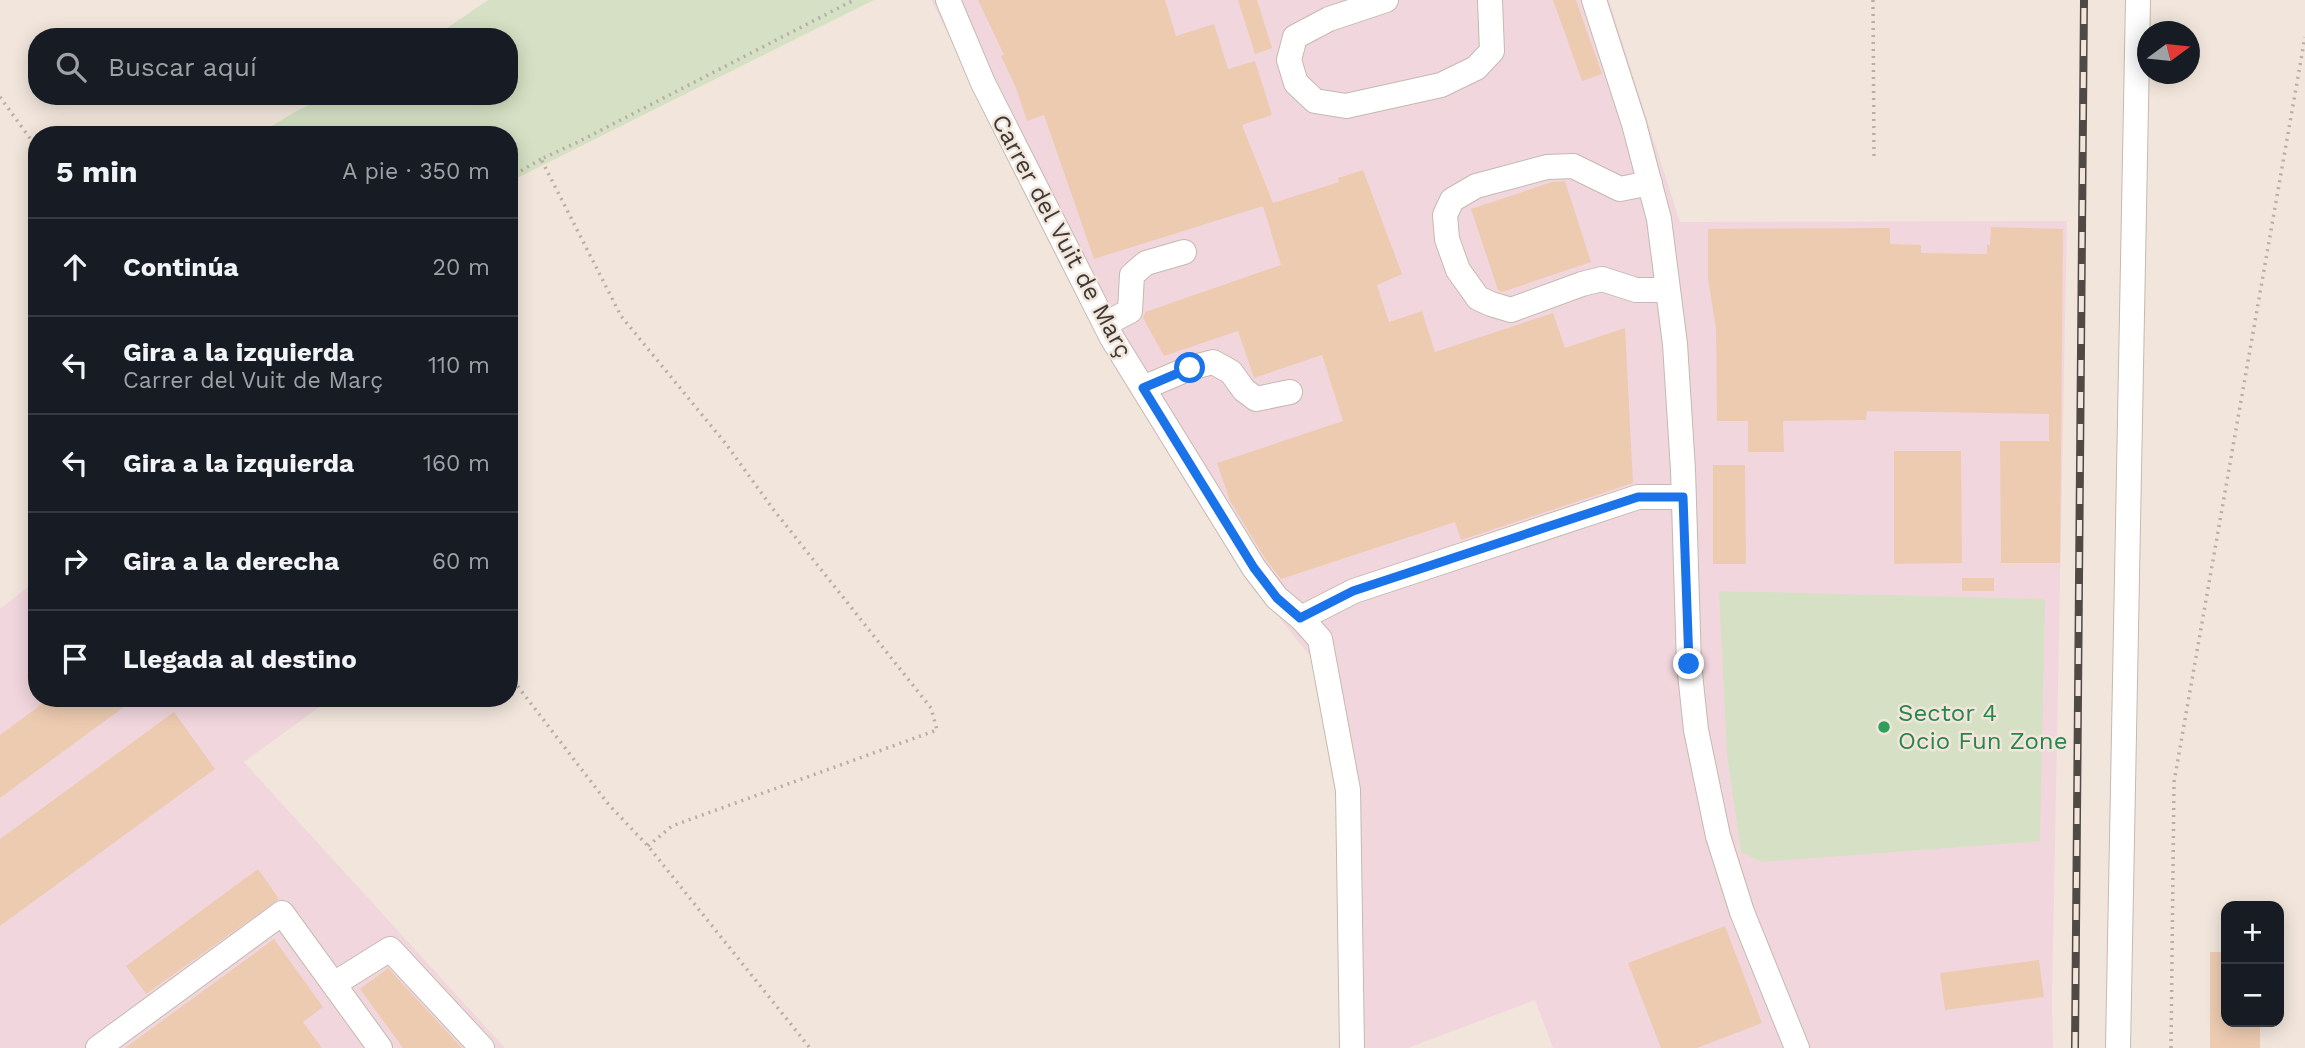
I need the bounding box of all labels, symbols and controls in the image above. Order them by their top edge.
north arrow [2137,21,2200,84]
search box [28,28,518,105]
icon: search [52,48,90,86]
text: Buscar aquí [108,52,257,82]
street label: Carrer del Vuit de Març [986,110,1138,362]
text: 5 min [56,154,138,189]
text: A pie · 350 m [342,158,490,185]
icon: ahead [56,248,94,286]
text: Continúa [123,252,239,282]
text: 20 m [433,254,490,281]
text: Gira a la izquierda [123,337,354,367]
icon: left [56,346,94,384]
text: 110 m [428,352,490,379]
route start [1174,352,1205,383]
text: Carrer del Vuit de Març [123,367,383,394]
icon: left [56,444,94,482]
text: Gira a la izquierda [123,448,354,478]
text: 160 m [423,450,490,477]
icon: right [56,542,94,580]
text: Gira a la derecha [123,546,339,576]
text: 60 m [432,548,490,575]
icon: arrive [56,640,94,678]
text: Llegada al destino [123,644,357,674]
route end [1673,648,1704,679]
place label: Sector 4 Ocio Fun Zone [1898,699,2068,755]
marker: Sector 4 Ocio Fun Zone [1876,719,1892,735]
map controls [2221,901,2284,1027]
button: + [2221,901,2284,964]
button: − [2221,964,2284,1027]

